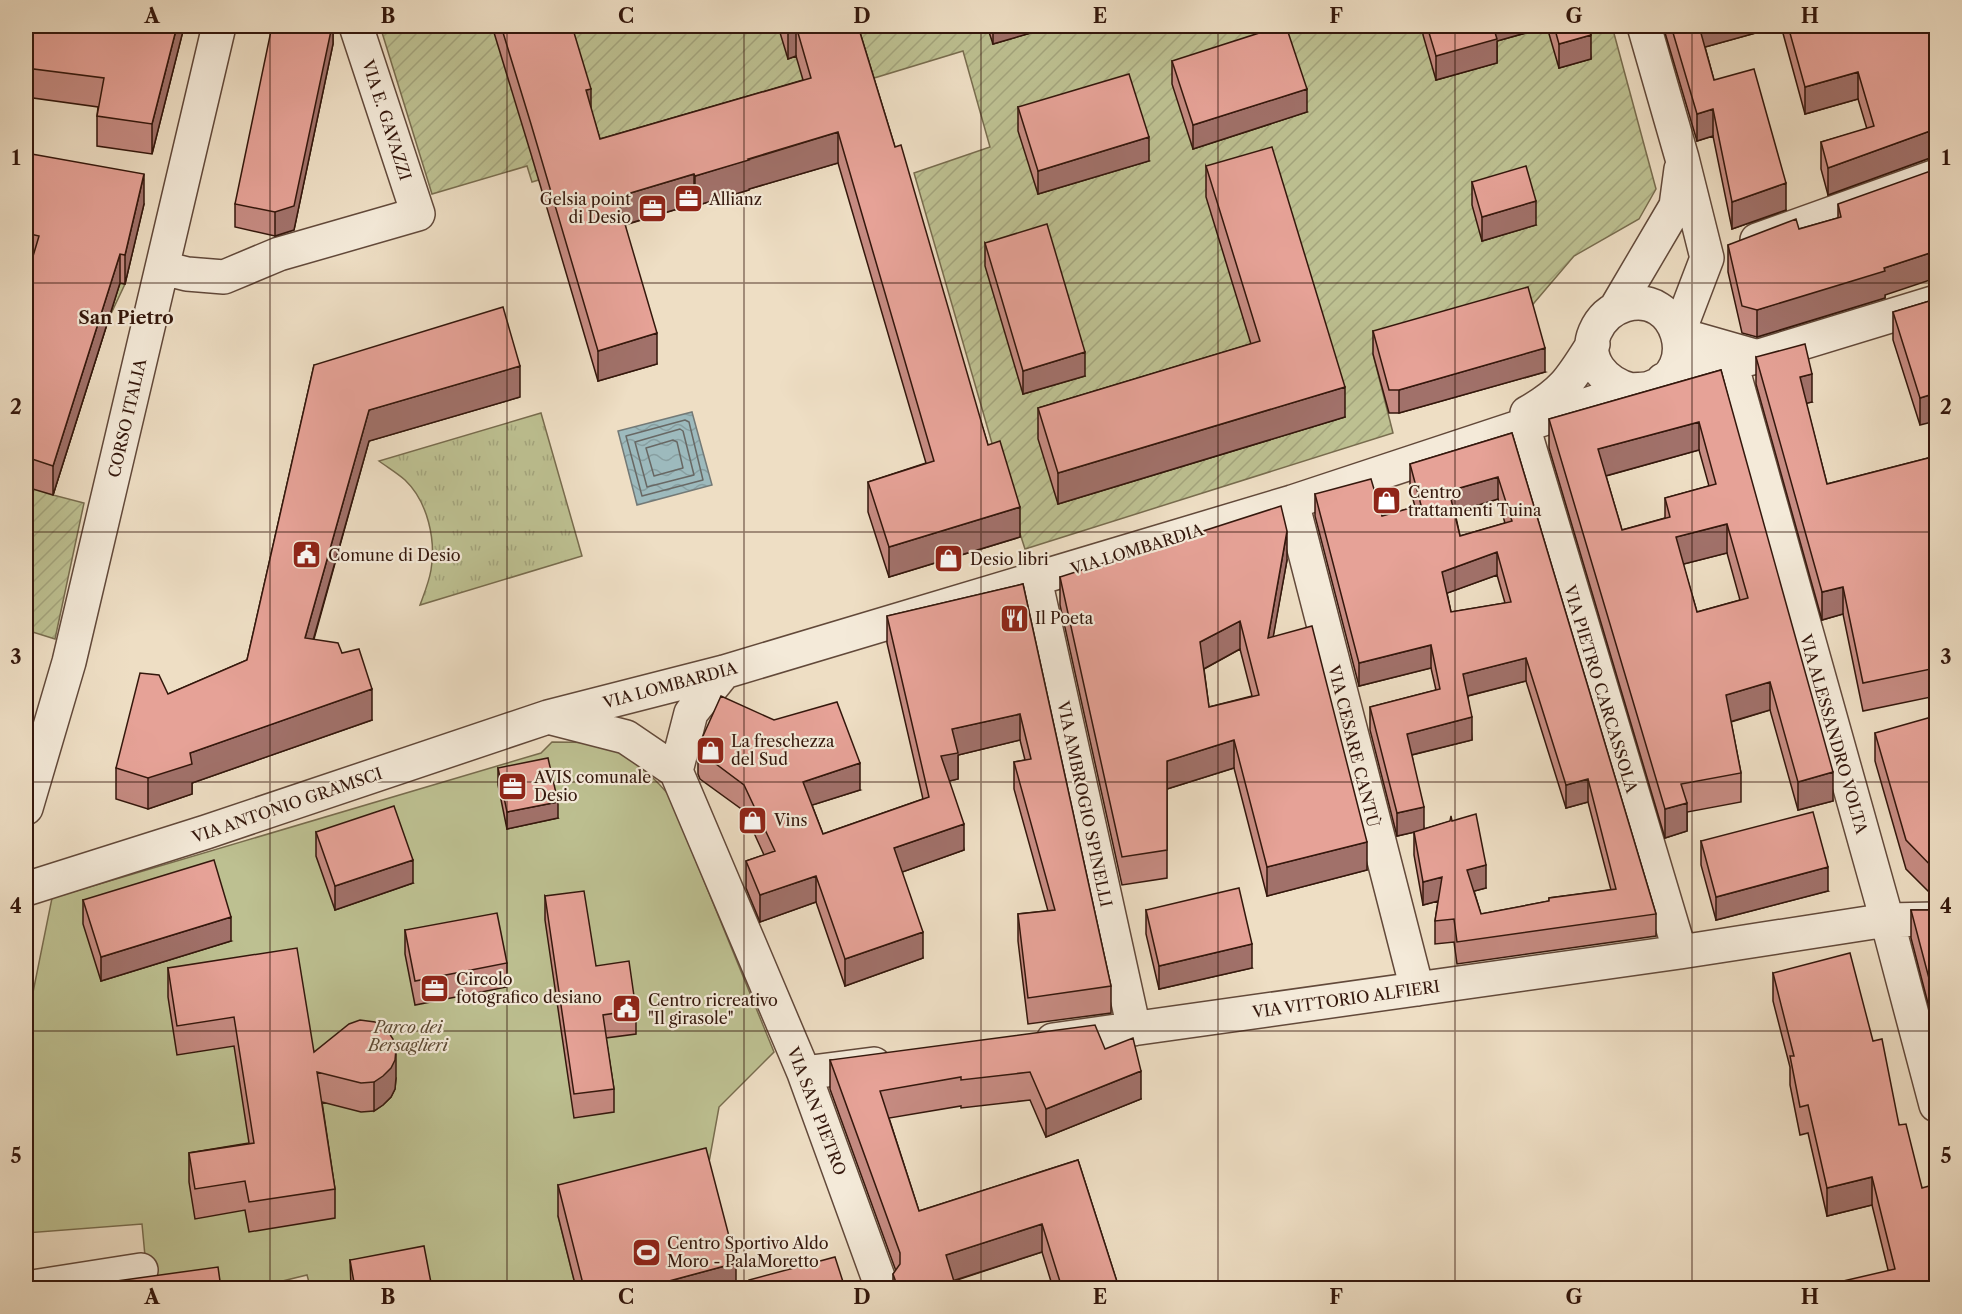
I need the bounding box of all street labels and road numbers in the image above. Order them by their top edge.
street label: VIA E. GAVAZZI [358,56,416,183]
street label: CORSO ITALIA [104,356,151,479]
street label: VIA LOMBARDIA [1067,519,1207,579]
street label: VIA PIETRO CARCASSOLA [1560,582,1643,796]
street label: VIA ALESSANDRO VOLTA [1796,631,1872,837]
street label: VIA LOMBARDIA [600,657,740,713]
street label: VIA CESARE CANTÙ [1324,662,1384,829]
street label: VIA AMBROGIO SPINELLI [1053,698,1117,909]
street label: VIA ANTONIO GRAMSCI [188,763,385,847]
street label: VIA VITTORIO ALFIERI [1250,976,1441,1022]
street label: VIA SAN PIETRO [783,1043,851,1178]

